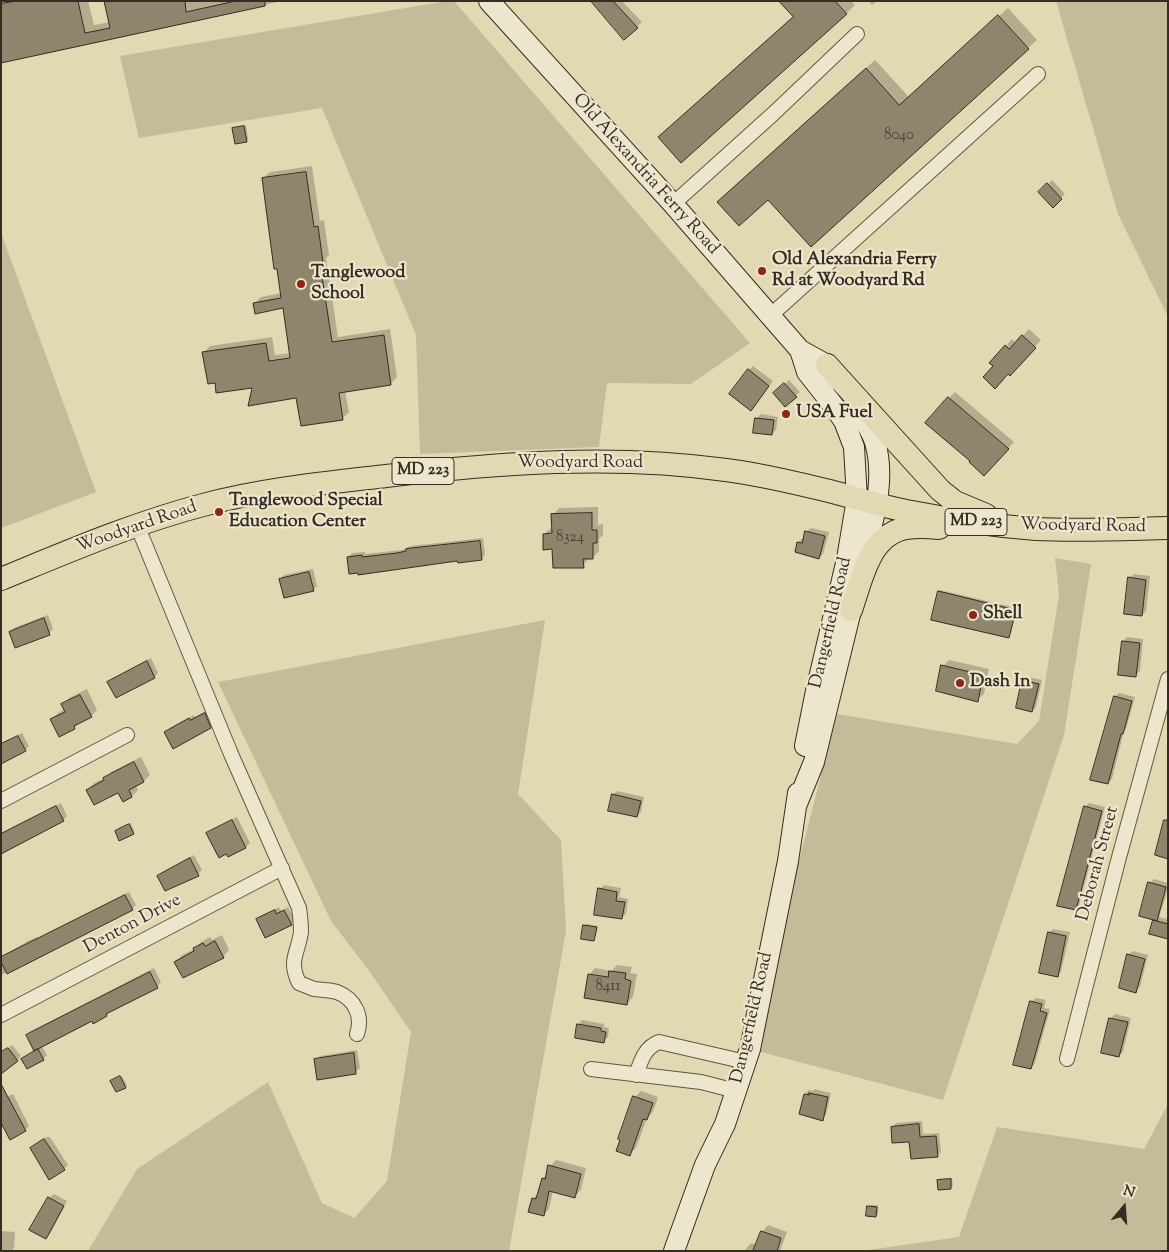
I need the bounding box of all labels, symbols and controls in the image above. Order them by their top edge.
street label: Old Alexandria Ferry Road [567,90,723,260]
house number: 8040 [884,127,914,145]
place label: Old Alexandria Ferry Rd at Woodyard Rd [772,250,937,292]
place label: Tanglewood School [311,263,405,306]
marker: Old Alexandria Ferry Rd at Woodyard Rd [756,265,768,277]
marker: Tanglewood School [295,278,307,290]
place label: USA Fuel [796,403,873,425]
marker: USA Fuel [780,408,792,420]
street label: Woodyard Road [517,453,643,475]
road number: MD 223 [392,458,454,484]
place label: Tanglewood Special Education Center [229,491,383,534]
street label: Woodyard Road [74,497,200,559]
marker: Tanglewood Special Education Center [213,506,225,518]
road number: MD 223 [945,508,1007,536]
street label: Woodyard Road [1020,515,1146,539]
house number: 8324 [556,529,584,547]
street label: Dangerfield Road [806,555,858,691]
place label: Shell [983,604,1022,626]
marker: Shell [967,609,979,621]
place label: Dash In [970,672,1031,694]
marker: Dash In [954,677,966,689]
street label: Deborah Street [1073,804,1125,924]
street label: Denton Drive [81,890,185,960]
street label: Dangerfield Road [727,950,779,1086]
house number: 8411 [595,978,621,996]
text: N [1120,1181,1137,1204]
north arrow [1099,1182,1149,1232]

